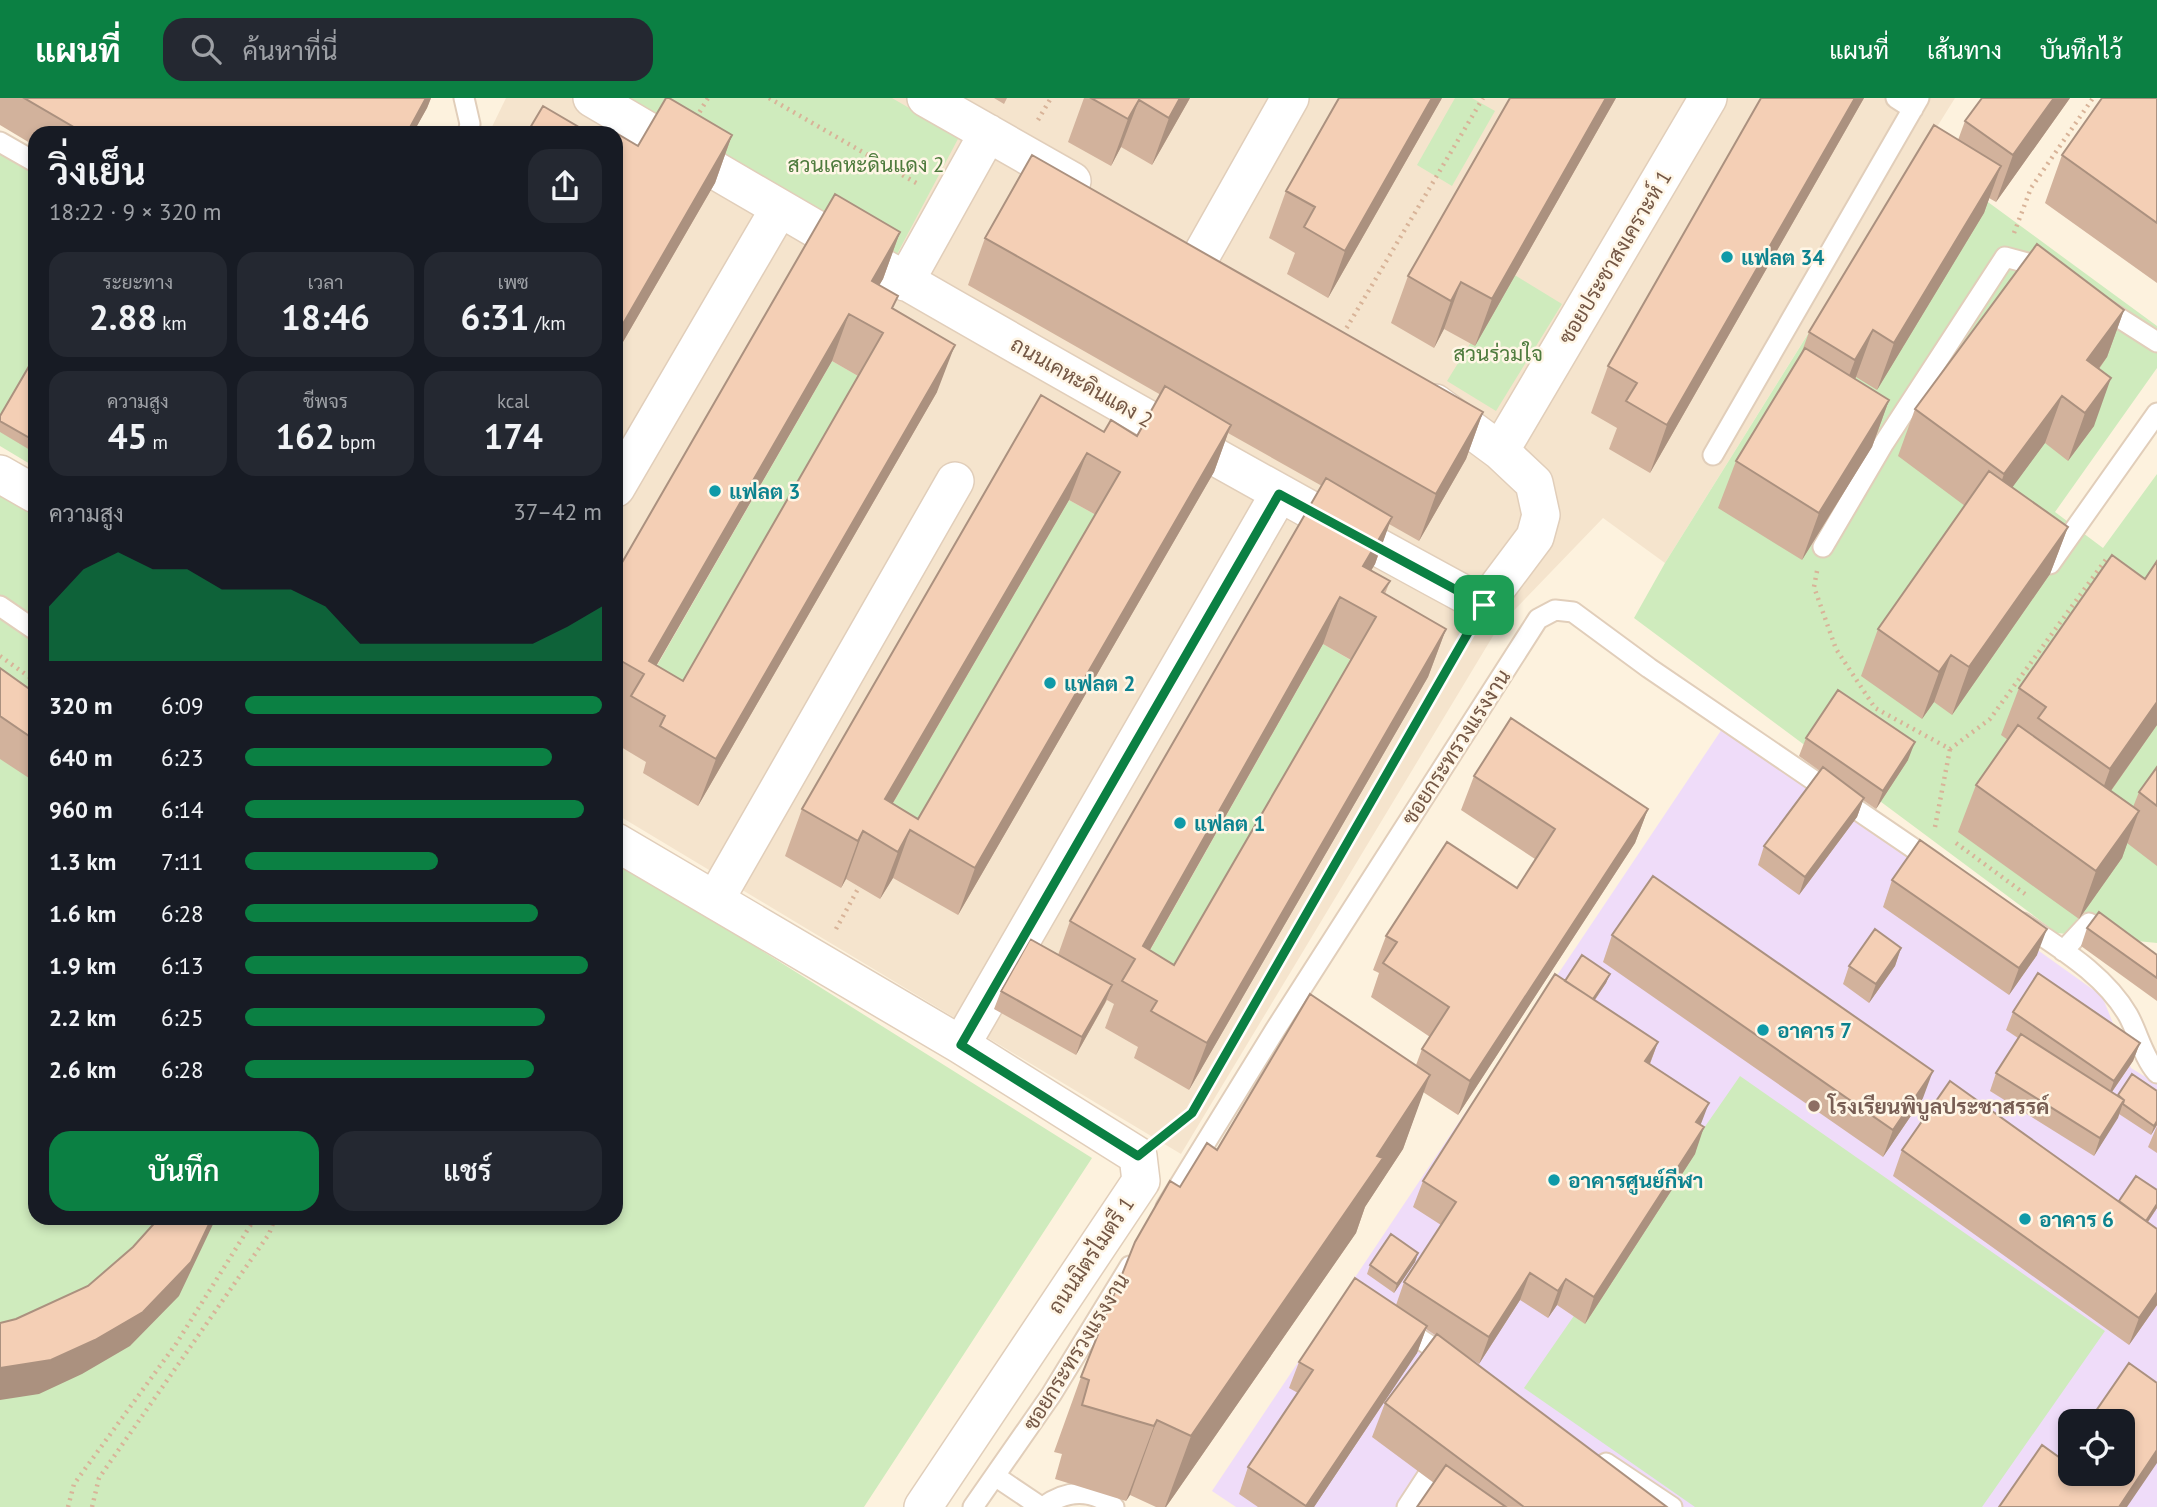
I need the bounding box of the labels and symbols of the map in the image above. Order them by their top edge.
park label: สวนเคหะดินแดง 2 [787,151,945,178]
street label: ซอยประชาสงเคราะห์ 1 [1552,165,1678,349]
place label: แฟลต 34 [1741,244,1824,271]
marker: แฟลต 34 [1719,249,1735,265]
street label: ถนนเคหะดินแดง 2 [1006,330,1158,434]
park label: สวนร่วมใจ [1453,340,1543,367]
place label: แฟลต 3 [729,478,800,505]
marker: แฟลต 3 [707,483,723,499]
pin [1454,575,1514,635]
street label: ซอยกระทรวงแรงงาน [1396,664,1516,830]
place label: แฟลต 2 [1064,670,1135,697]
marker: แฟลต 2 [1042,675,1058,691]
place label: แฟลต 1 [1194,810,1265,837]
marker: แฟลต 1 [1172,815,1188,831]
place label: อาคาร 7 [1777,1017,1852,1044]
marker: อาคาร 7 [1755,1022,1771,1038]
place label: โรงเรียนพิบูลประชาสรรค์ [1826,1093,2050,1121]
marker: โรงเรียนพิบูลประชาสรรค์ [1806,1098,1822,1114]
place label: อาคารศูนย์กีฬา [1568,1167,1703,1195]
marker: อาคารศูนย์กีฬา [1546,1172,1562,1188]
street label: ถนนมิตรไมตรี 1 [1042,1191,1140,1319]
place label: อาคาร 6 [2039,1206,2114,1233]
marker: อาคาร 6 [2017,1211,2033,1227]
street label: ซอยกระทรวงแรงงาน [1017,1269,1135,1435]

